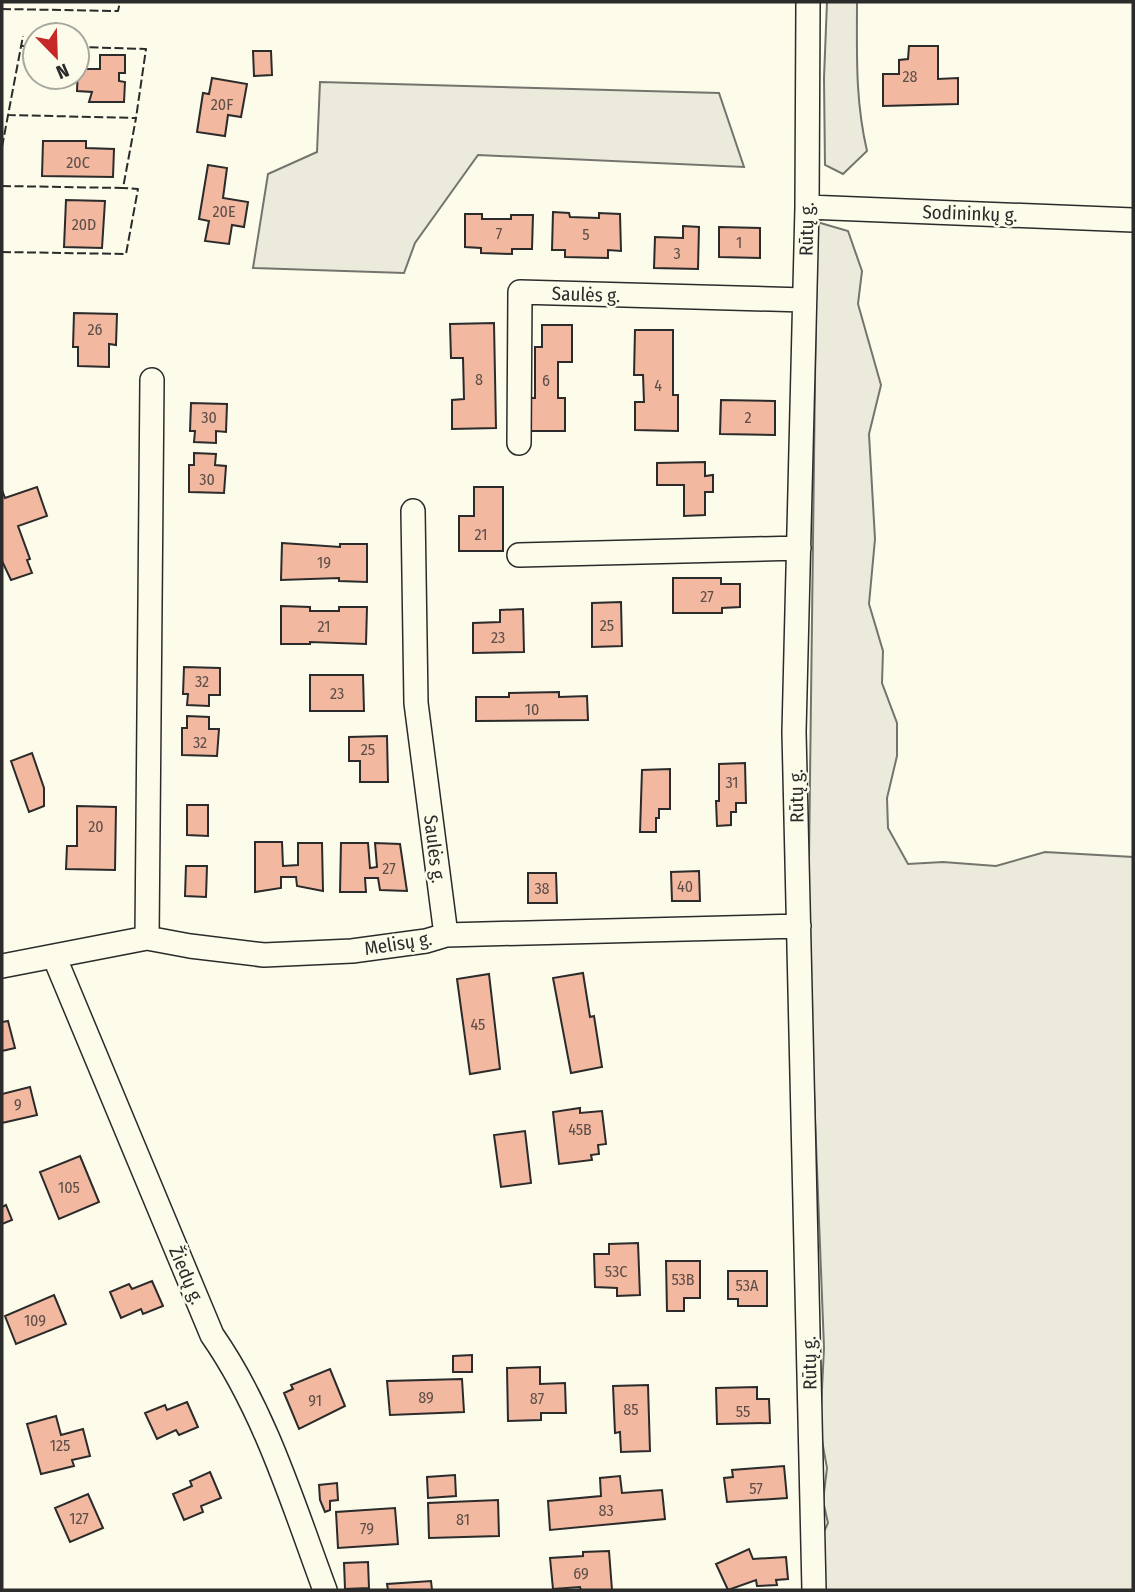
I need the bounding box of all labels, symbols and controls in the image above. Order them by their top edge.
north arrow [21,21,91,91]
text: N [53,58,72,84]
house number: 28 [902,67,918,86]
house number: 20F [211,95,233,114]
house number: 20C [66,153,90,172]
street label: Sodininkų g. [922,200,1018,227]
house number: 20E [213,202,235,221]
street label: Rūtų g. [795,202,818,256]
house number: 20D [72,215,96,234]
house number: 7 [496,224,503,243]
house number: 5 [582,225,590,244]
house number: 1 [736,233,742,252]
house number: 3 [673,244,681,263]
street label: Saulės g. [551,282,621,307]
house number: 26 [88,320,103,339]
house number: 8 [475,370,483,389]
house number: 6 [542,371,550,390]
house number: 4 [654,376,662,395]
house number: 30 [201,408,217,427]
house number: 2 [744,408,752,427]
house number: 30 [199,470,215,489]
house number: 21 [475,525,487,544]
house number: 19 [317,553,331,572]
house number: 27 [700,587,714,606]
house number: 25 [600,616,614,635]
house number: 21 [318,617,330,636]
house number: 23 [491,628,505,647]
house number: 32 [195,672,209,691]
house number: 23 [330,684,344,703]
house number: 10 [525,700,539,719]
house number: 32 [193,733,207,752]
house number: 25 [361,740,375,759]
street label: Rūtų g. [785,769,808,823]
house number: 31 [725,773,739,792]
street label: Saulės g. [419,814,450,884]
house number: 20 [88,817,104,836]
house number: 27 [382,859,396,878]
house number: 40 [677,877,693,896]
house number: 38 [534,879,550,898]
street label: Melisų g. [363,927,434,960]
house number: 45 [471,1015,485,1034]
house number: 9 [14,1095,22,1114]
house number: 45B [568,1120,592,1139]
house number: 105 [58,1178,80,1197]
street label: Žiedų g. [164,1243,209,1308]
house number: 53C [605,1262,627,1281]
house number: 53B [671,1270,695,1289]
house number: 53A [736,1276,759,1295]
house number: 109 [24,1311,46,1330]
street label: Rūtų g. [798,1336,821,1390]
house number: 89 [418,1388,434,1407]
house number: 87 [530,1389,545,1408]
house number: 91 [308,1391,322,1410]
house number: 85 [623,1400,639,1419]
house number: 55 [736,1402,750,1421]
house number: 125 [50,1436,70,1455]
house number: 57 [749,1479,763,1498]
house number: 83 [598,1501,614,1520]
house number: 127 [69,1509,89,1528]
house number: 81 [456,1510,470,1529]
house number: 79 [360,1519,374,1538]
house number: 69 [573,1564,589,1583]

